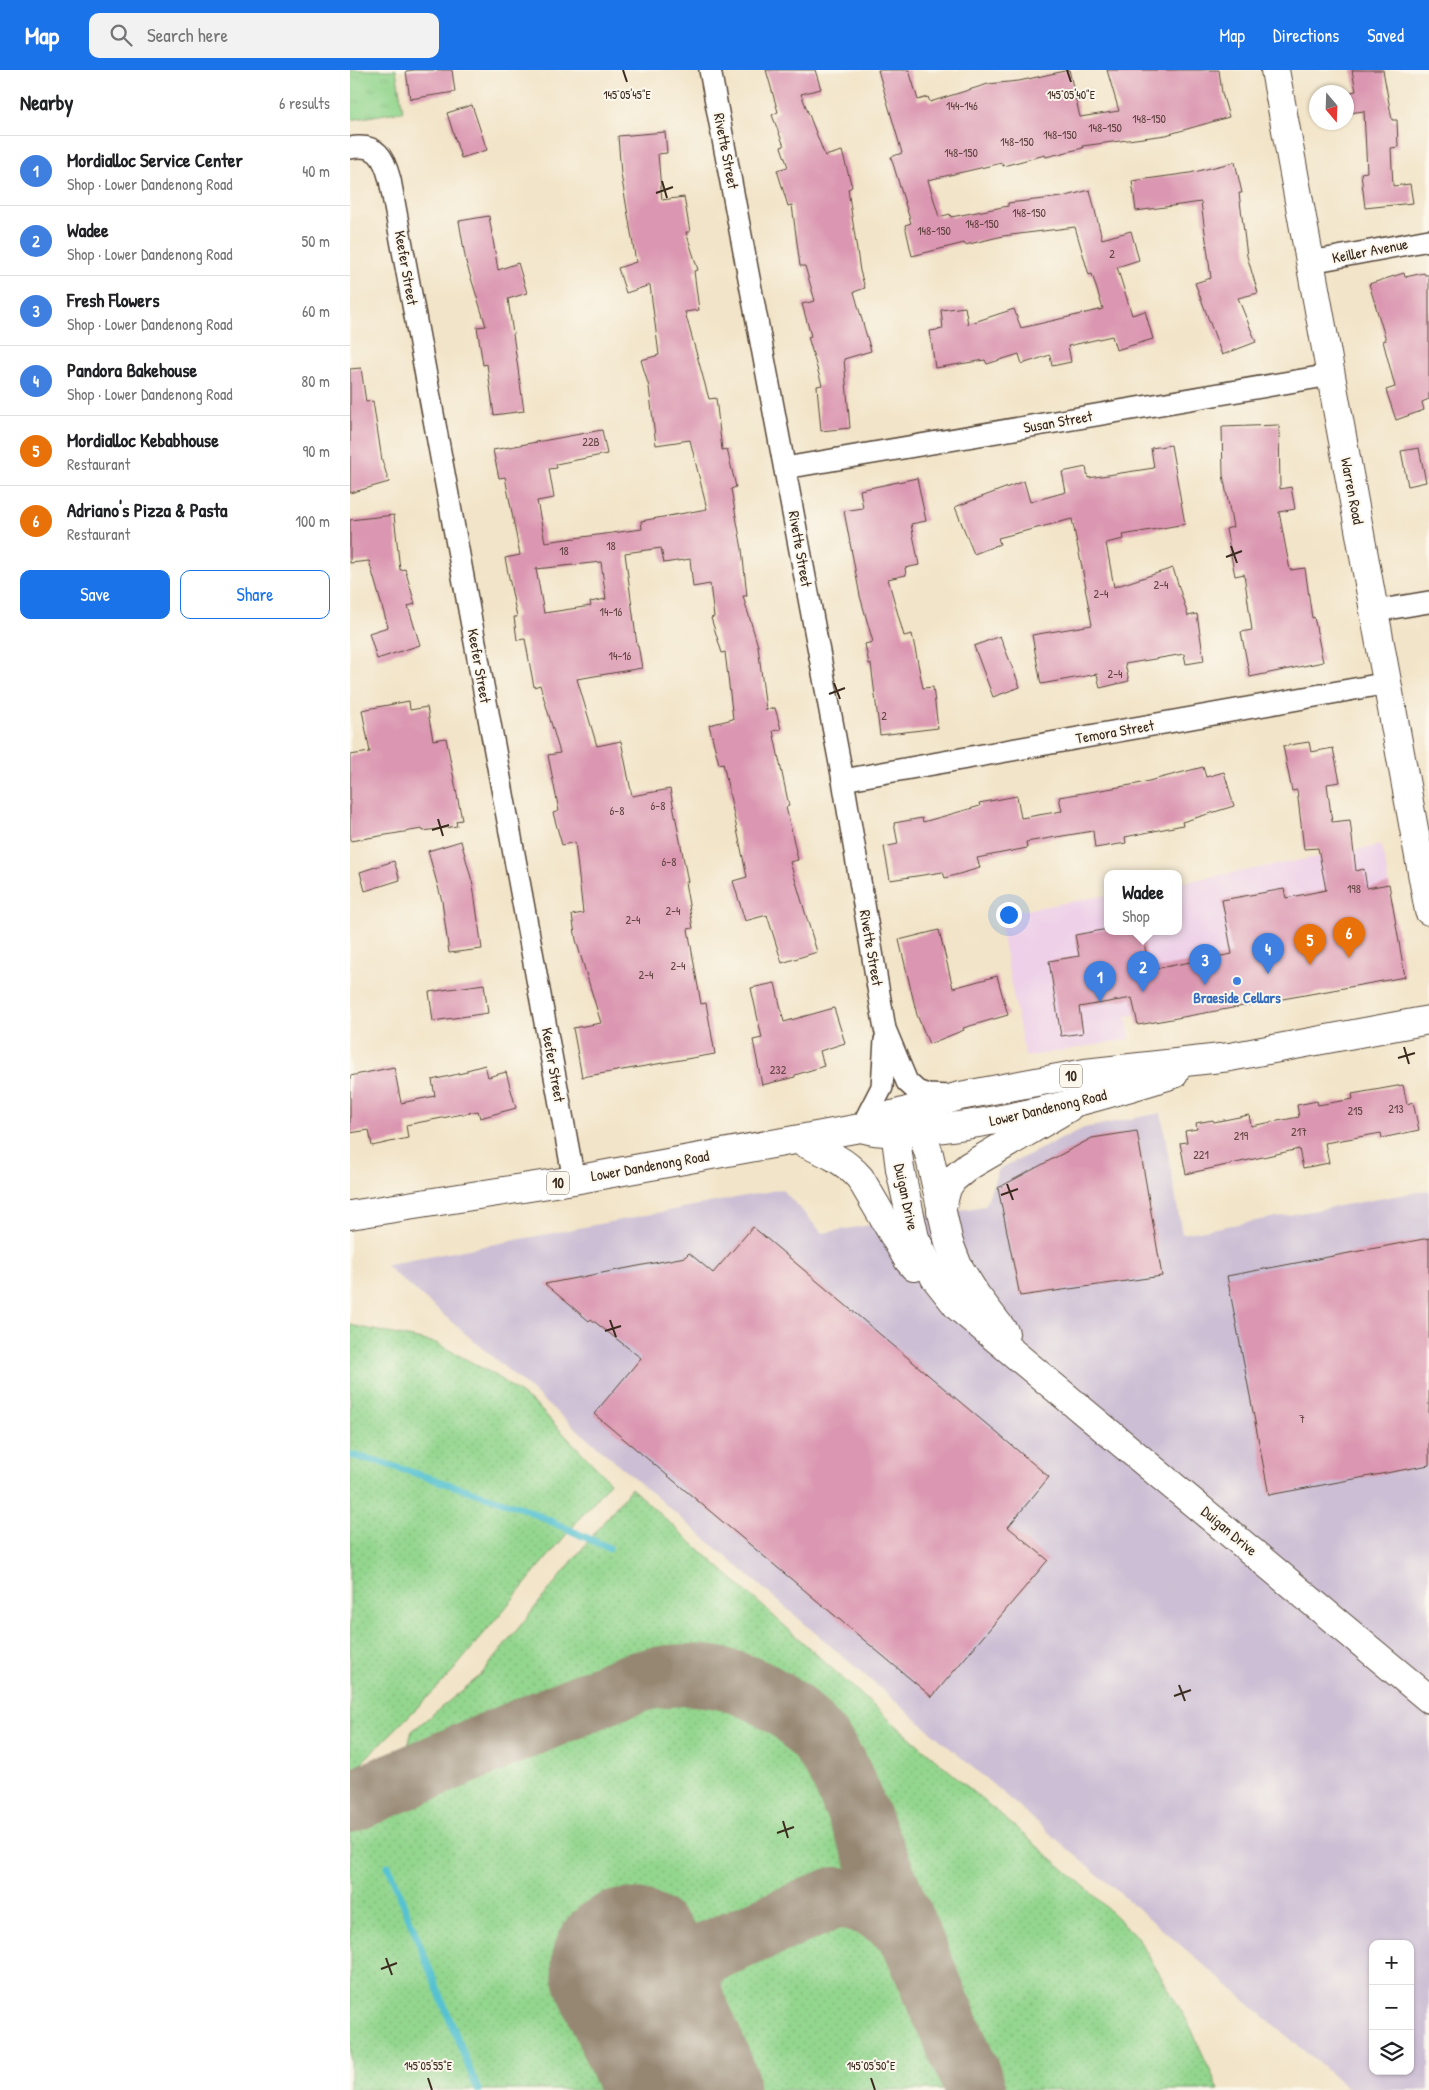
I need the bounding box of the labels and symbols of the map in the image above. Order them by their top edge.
north arrow [1309,85,1354,130]
text: 145°05'45"E [603,86,652,103]
text: 145°05'40"E [1047,86,1096,103]
house number: 144-146 [946,97,978,114]
house number: 148-150 [1132,110,1166,127]
street label: Rivette Street [709,111,744,191]
house number: 148-150 [1088,119,1122,136]
house number: 148-150 [1043,126,1077,143]
house number: 148-150 [1000,133,1034,150]
house number: 148-150 [944,144,978,161]
house number: 148-150 [1012,204,1046,221]
house number: 148-150 [965,215,999,232]
house number: 148-150 [917,222,951,239]
street label: Keefer Street [390,229,424,308]
street label: Keiller Avenue [1330,233,1410,268]
house number: 2 [1109,245,1115,262]
street label: Susan Street [1022,405,1095,438]
house number: 22B [582,433,600,450]
street label: Warren Road [1336,456,1369,526]
street label: Rivette Street [783,509,818,589]
house number: 18 [606,537,616,554]
house number: 18 [559,542,569,559]
house number: 2-4 [1154,576,1169,593]
house number: 2-4 [1094,585,1109,602]
house number: 14-16 [600,603,623,620]
street label: Keefer Street [463,627,497,706]
house number: 14-16 [609,647,632,664]
house number: 2-4 [1108,665,1123,682]
house number: 2 [881,707,887,724]
street label: Temora Street [1074,714,1157,749]
house number: 6-8 [651,797,665,814]
house number: 6-8 [610,802,624,819]
house number: 6-8 [662,853,676,870]
house number: 198 [1347,880,1361,897]
house number: 2-4 [666,902,681,919]
your location [996,902,1022,928]
street label: Rivette Street [854,908,889,988]
house number: 2-4 [626,911,641,928]
pin: 6 [1333,917,1365,958]
pin: 5 [1294,924,1326,965]
pin: 4 [1252,933,1284,974]
pin: 3 [1189,944,1221,985]
pin: 2 [1127,951,1159,992]
house number: 2-4 [671,957,686,974]
pin: 1 [1084,961,1116,1002]
house number: 2-4 [639,966,654,983]
marker: Braeside Cellars [1231,975,1243,987]
place label: Braeside Cellars [1193,987,1281,1008]
street label: Keefer Street [537,1026,571,1105]
house number: 232 [770,1061,787,1078]
road number: 10 [1060,1064,1082,1088]
street label: Lower Dandenong Road [987,1084,1109,1131]
house number: 213 [1388,1100,1404,1117]
house number: 215 [1347,1102,1363,1119]
house number: 217 [1291,1123,1307,1140]
house number: 219 [1234,1127,1249,1144]
street label: Lower Dandenong Road [589,1145,711,1186]
house number: 221 [1193,1146,1209,1163]
street label: Duigan Drive [889,1162,924,1232]
road number: 10 [547,1172,569,1194]
house number: 7 [1299,1410,1305,1427]
street label: Duigan Drive [1197,1501,1262,1560]
text: 145°05'55"E [404,2057,453,2074]
text: 145°05'50"E [847,2057,896,2074]

